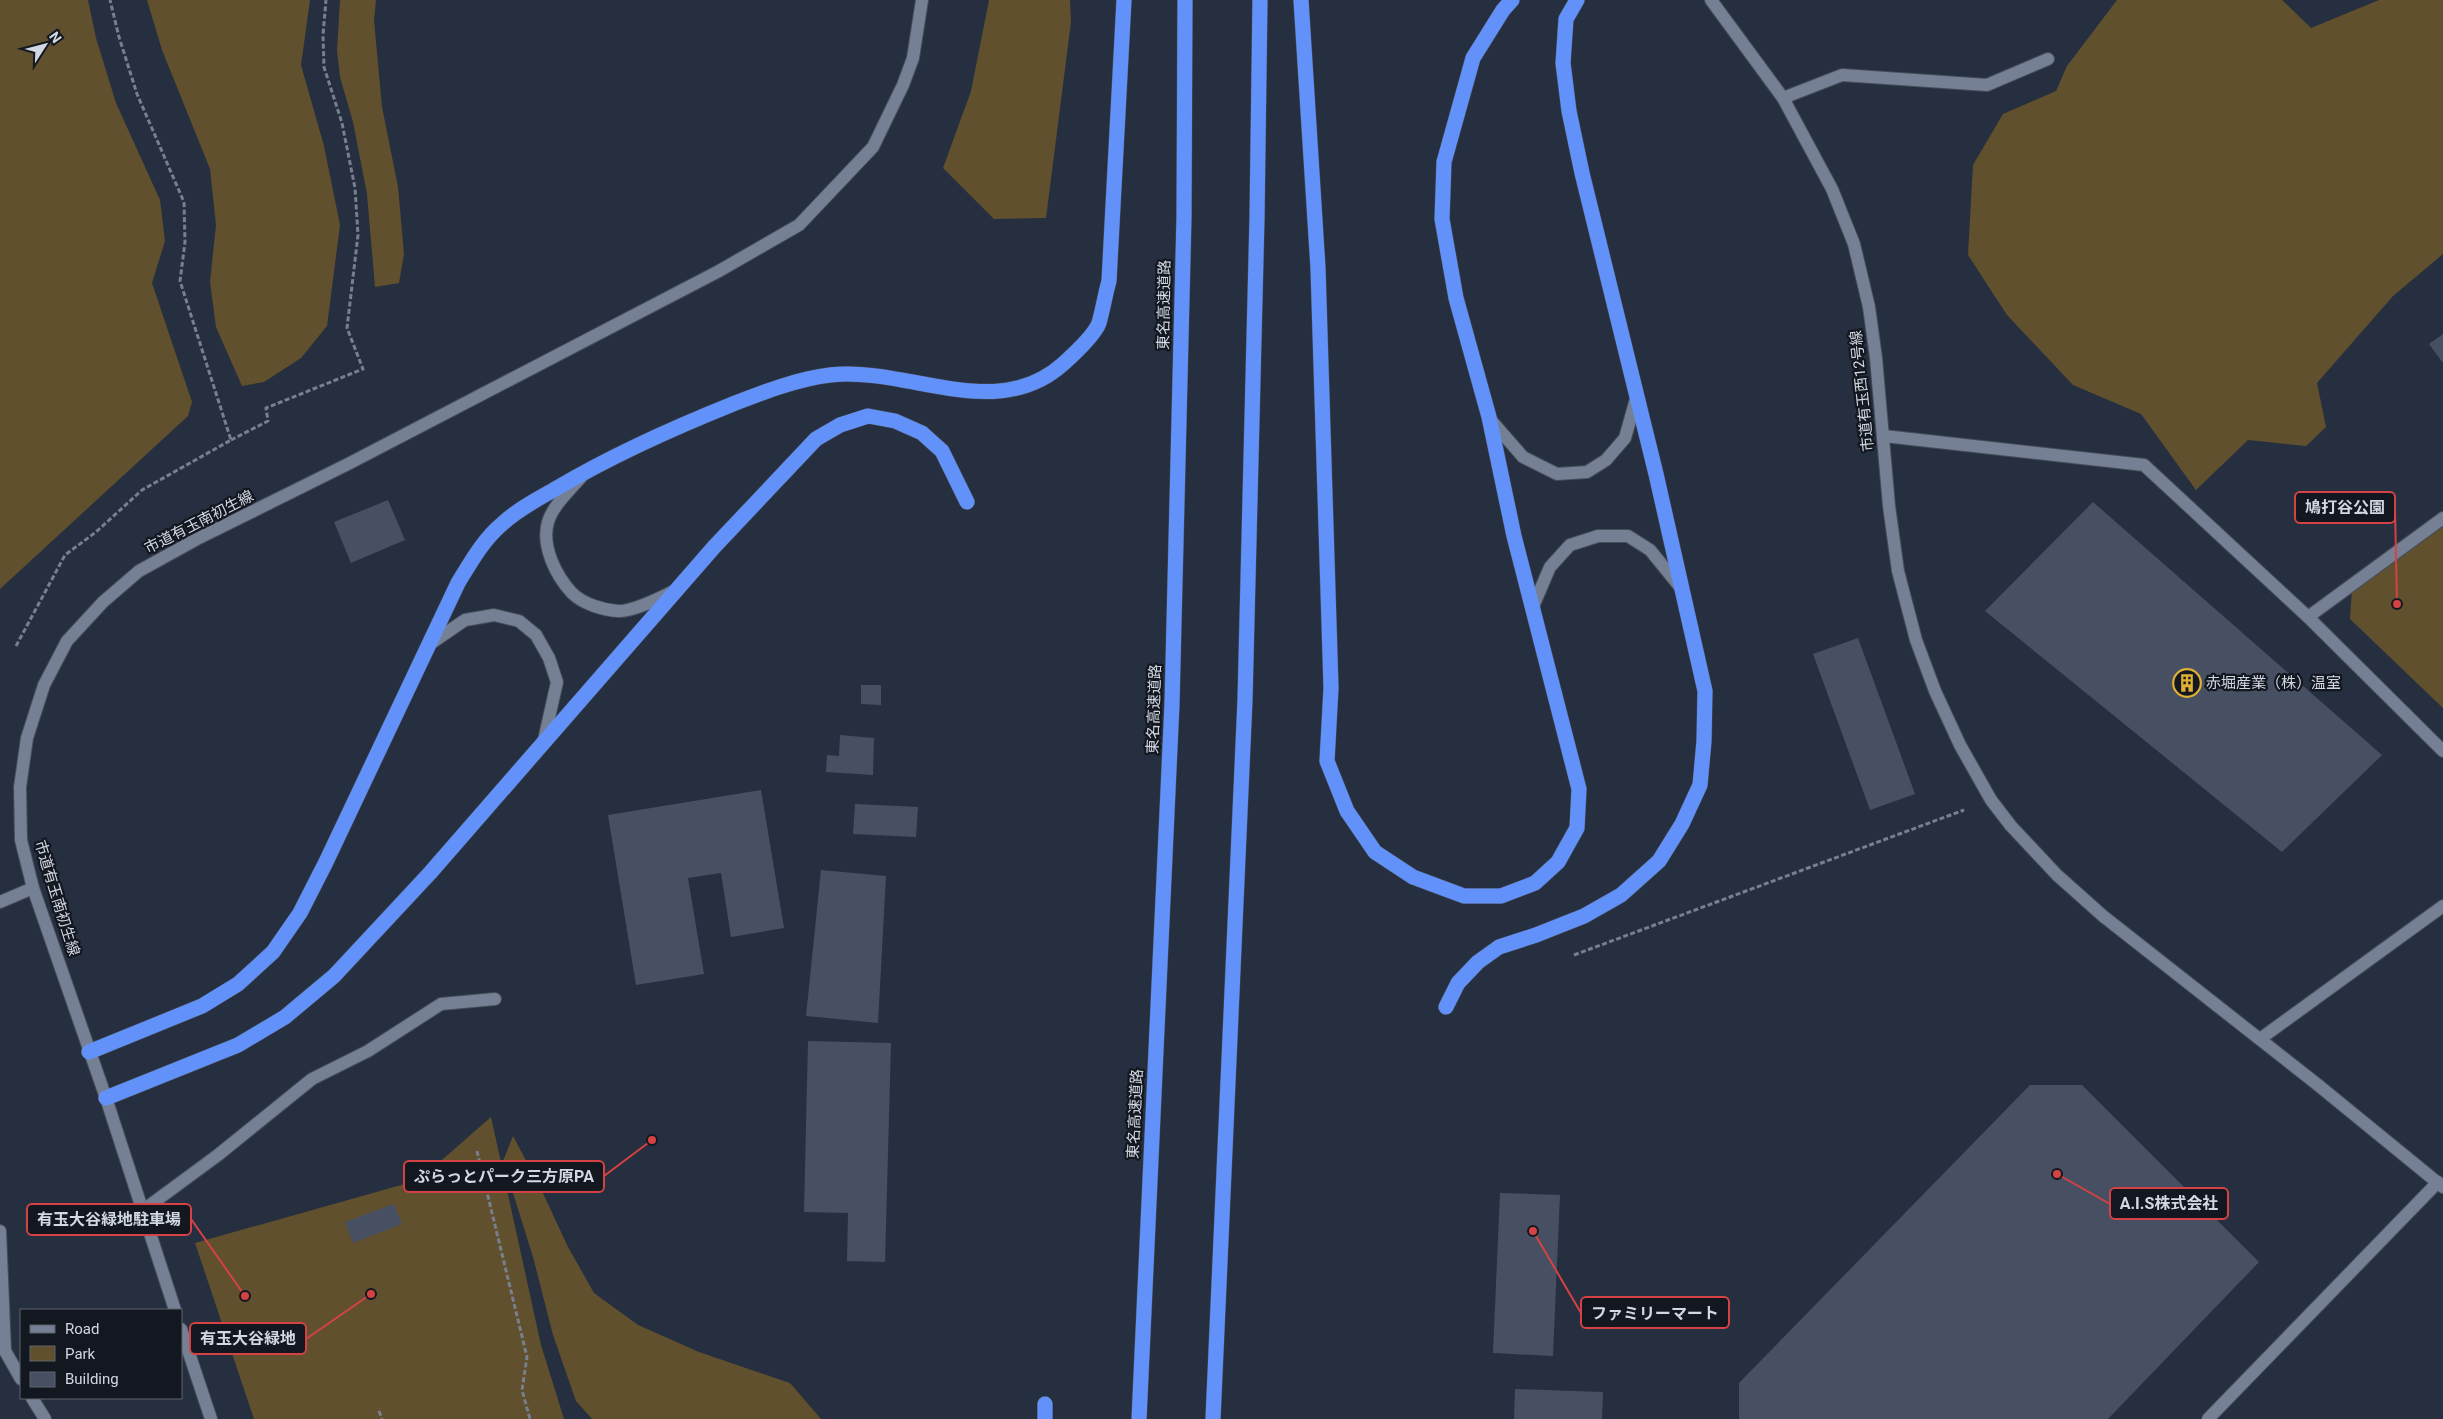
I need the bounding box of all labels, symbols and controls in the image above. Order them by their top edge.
north arrow [20,20,70,70]
text: N [46,29,65,46]
street label: 東名高速道路 [1154,260,1174,350]
street label: 市道有玉西12号線 [1847,329,1877,453]
street label: 市道有玉南初生線 [141,487,257,557]
callout: 鳩打谷公園 [2295,492,2395,523]
text: 鳩打谷公園 [2305,498,2385,517]
street label: 東名高速道路 [1143,664,1165,754]
building icon: 赤堀産業（株）温室 [2172,668,2202,698]
place label: 赤堀産業（株）温室 [2206,674,2341,692]
street label: 市道有玉南初生線 [31,838,83,958]
street label: 東名高速道路 [1124,1069,1146,1159]
callout: ぷらっとパーク三方原PA [404,1161,604,1192]
text: ぷらっとパーク三方原PA [414,1167,594,1186]
callout: A.I.S株式会社 [2110,1188,2228,1219]
text: A.I.S株式会社 [2120,1194,2218,1213]
callout: 有玉大谷緑地駐車場 [27,1204,191,1235]
text: 有玉大谷緑地駐車場 [37,1210,181,1229]
callout: ファミリーマート [1581,1297,1729,1328]
text: ファミリーマート [1591,1304,1719,1323]
legend [20,1309,182,1399]
text: Road [65,1320,99,1338]
callout: 有玉大谷緑地 [190,1323,306,1354]
text: 有玉大谷緑地 [200,1329,296,1348]
text: Park [65,1345,96,1363]
text: Building [65,1370,119,1388]

